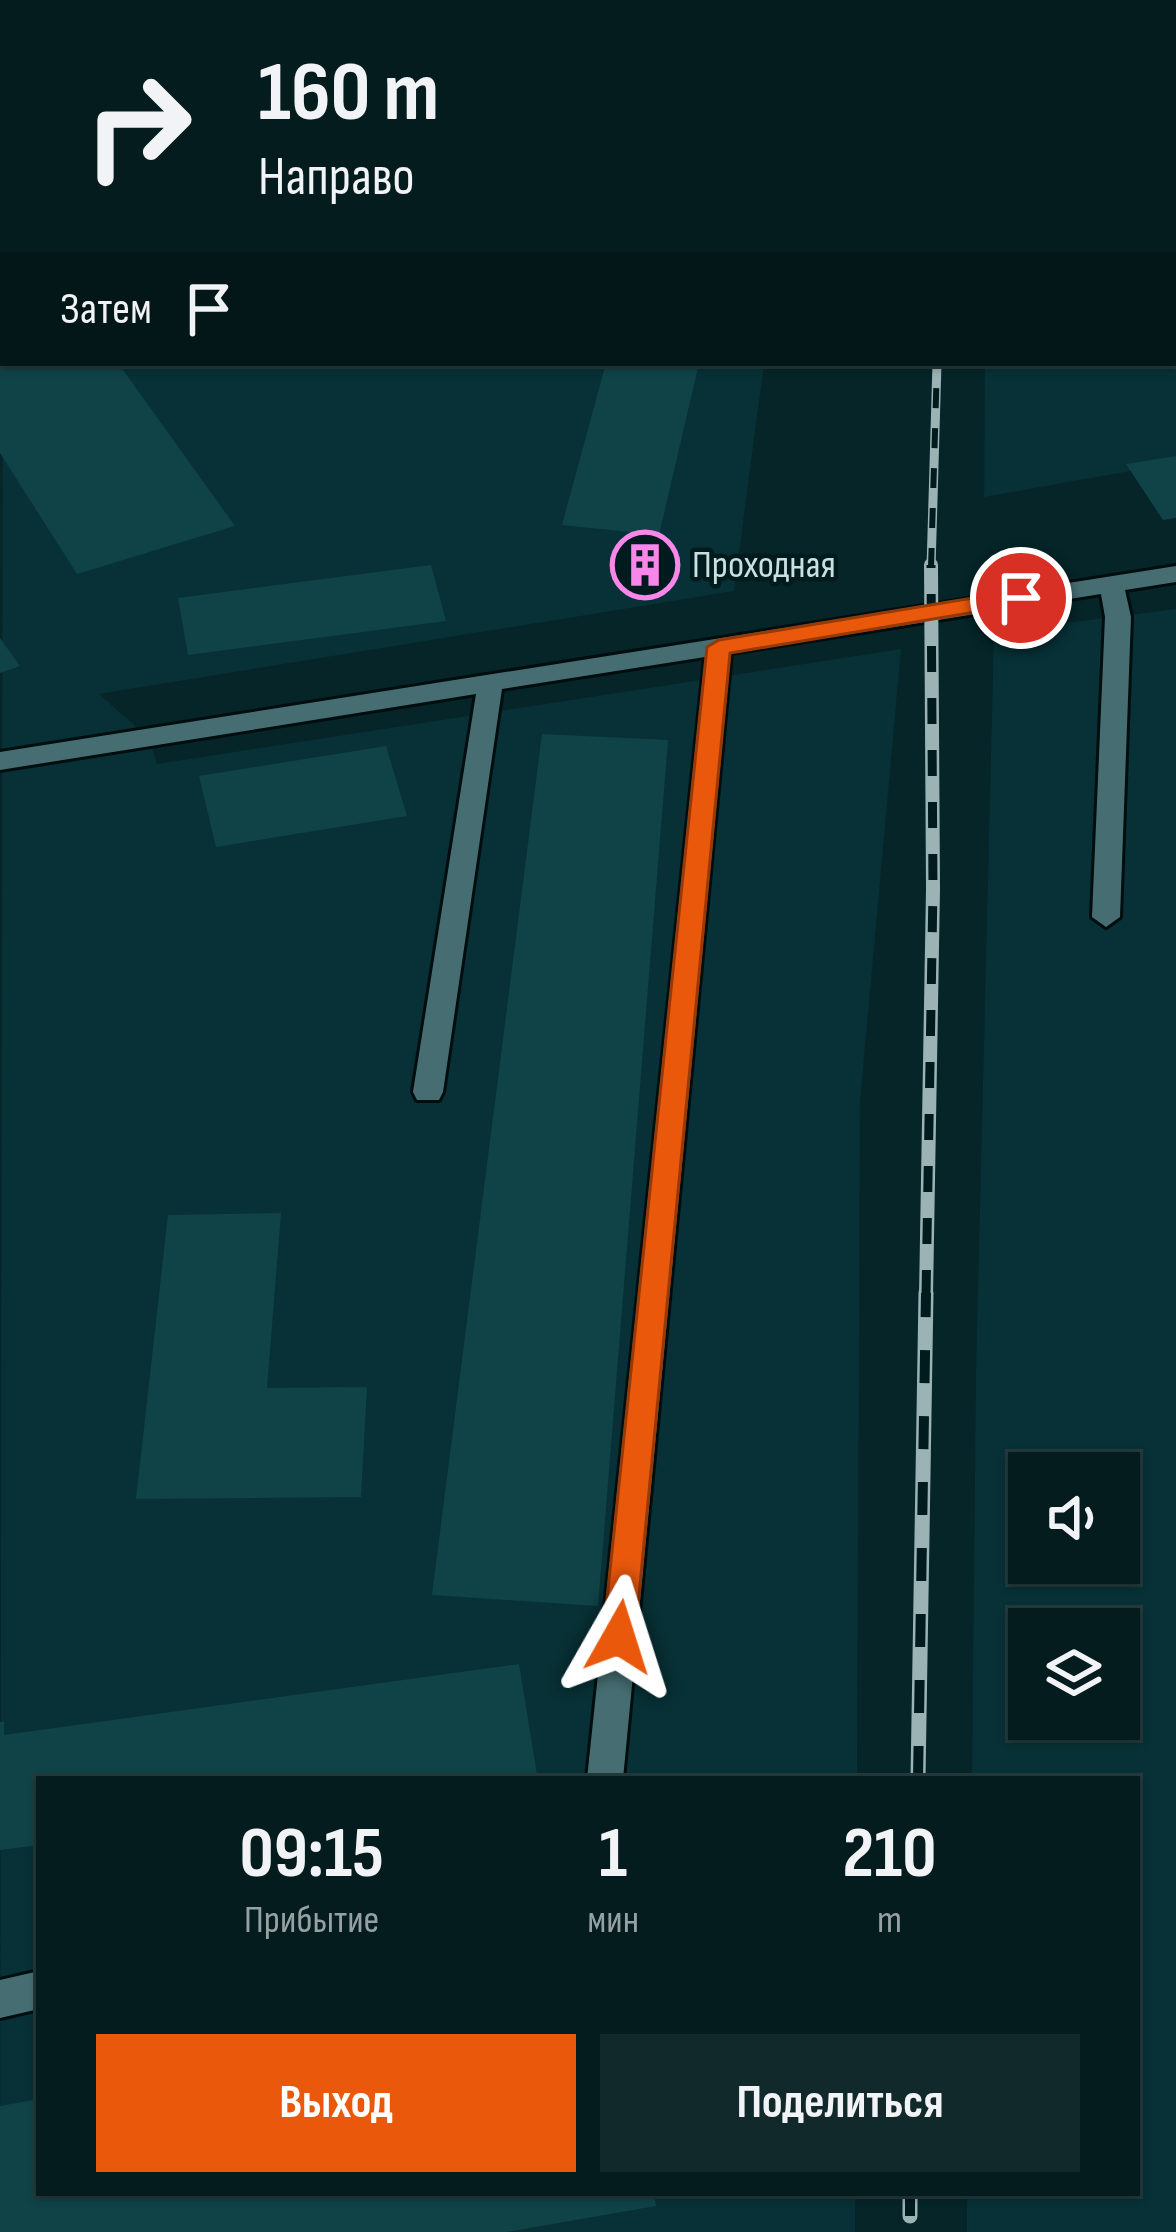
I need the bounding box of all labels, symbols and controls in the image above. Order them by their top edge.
text: 160 m [258,43,439,144]
icon: right [60,48,216,204]
text: Направо [258,145,415,210]
icon: arrive [176,276,242,342]
text: Затем [60,282,152,337]
building icon: Проходная [610,530,680,600]
place label: Проходная [692,542,836,589]
pin [970,547,1072,649]
icon: arrive [988,565,1054,631]
map controls [1008,1452,1140,1740]
button: sound [1008,1452,1140,1584]
position arrow [556,1574,682,1700]
button: layers [1008,1608,1140,1740]
text: 09:15 [239,1811,384,1898]
text: 1 [599,1811,627,1898]
text: 210 [842,1811,937,1898]
text: Прибытие [244,1897,379,1944]
text: мин [587,1897,639,1944]
text: m [877,1897,902,1944]
button: Выход [96,2034,576,2172]
button: Поделиться [600,2034,1080,2172]

